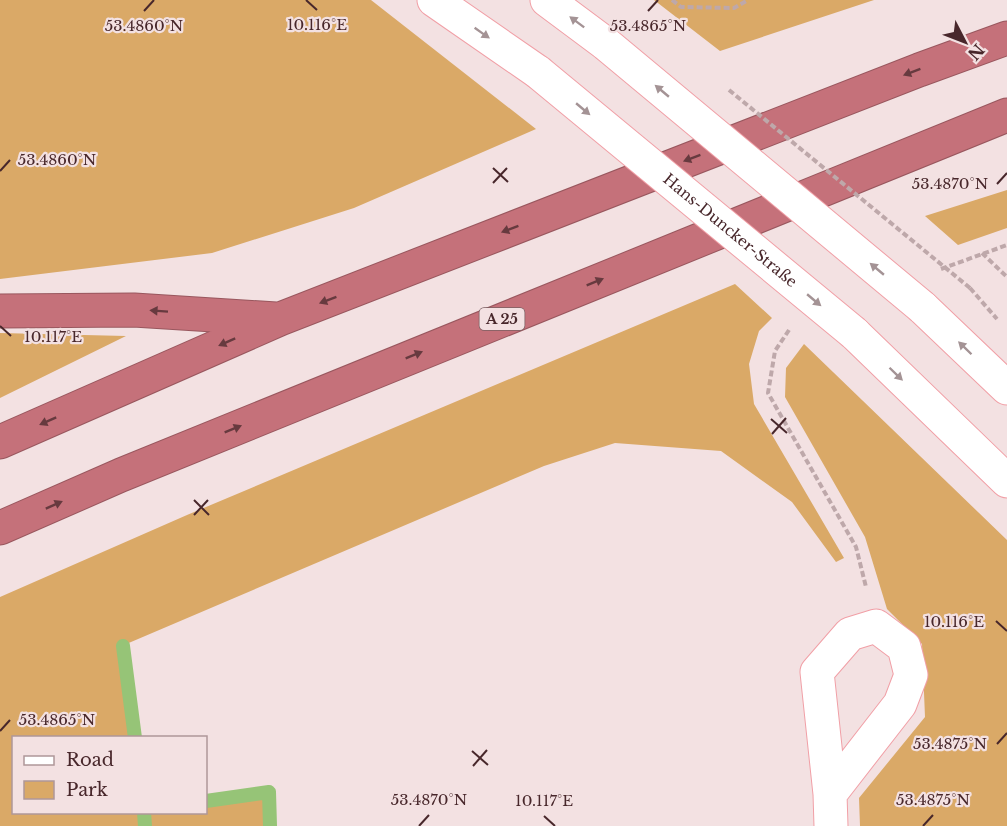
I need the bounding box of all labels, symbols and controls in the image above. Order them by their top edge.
north arrow [935,12,995,72]
text: 10.116°E [287,15,347,34]
text: 53.4860°N [105,16,183,35]
text: 53.4865°N [610,16,686,35]
one-way arrow [569,17,584,29]
one-way arrow [474,27,490,39]
text: N [964,40,989,64]
one-way arrow [903,68,921,78]
one-way arrow [655,85,670,98]
one-way arrow [575,103,591,116]
text: 53.4860°N [18,150,96,169]
one-way arrow [682,154,700,164]
street label: Hans-Duncker-Straße [659,169,801,291]
text: 53.4870°N [912,174,988,193]
one-way arrow [501,225,519,235]
one-way arrow [869,263,885,276]
one-way arrow [586,277,604,287]
one-way arrow [806,294,822,307]
one-way arrow [319,296,337,305]
one-way arrow [150,306,169,316]
road number: A 25 [480,308,524,330]
text: 10.117°E [24,327,82,346]
one-way arrow [218,338,235,347]
one-way arrow [958,341,972,355]
one-way arrow [405,350,423,359]
one-way arrow [889,367,904,381]
one-way arrow [39,416,57,426]
one-way arrow [225,424,243,434]
one-way arrow [45,500,62,509]
text: 10.116°E [924,612,984,631]
text: 53.4865°N [19,710,95,729]
text: 53.4875°N [913,734,987,753]
legend [12,736,207,814]
text: Road [66,749,114,771]
text: Park [66,779,108,801]
text: 53.4870°N [391,790,467,809]
text: 53.4875°N [896,790,970,809]
text: 10.117°E [515,791,573,810]

